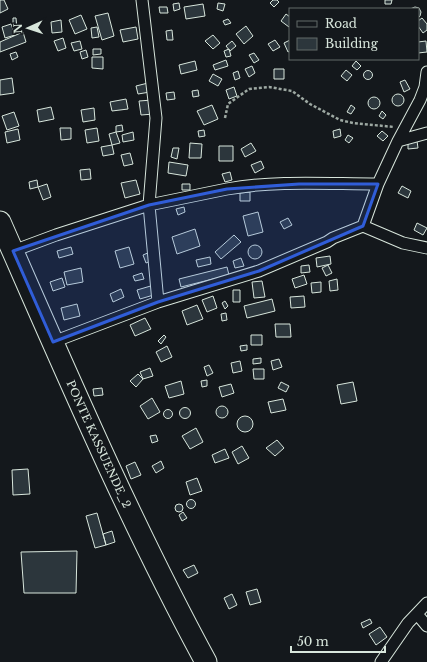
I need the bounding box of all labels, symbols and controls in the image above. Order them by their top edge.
north arrow [8,8,48,48]
legend [289,8,419,60]
text: Road [325,16,357,31]
text: N [11,22,25,34]
text: Building [325,36,379,51]
street label: PONTE KASSUENDE_2 [64,378,134,510]
scale bar [291,628,385,654]
text: 50 m [297,634,329,649]

